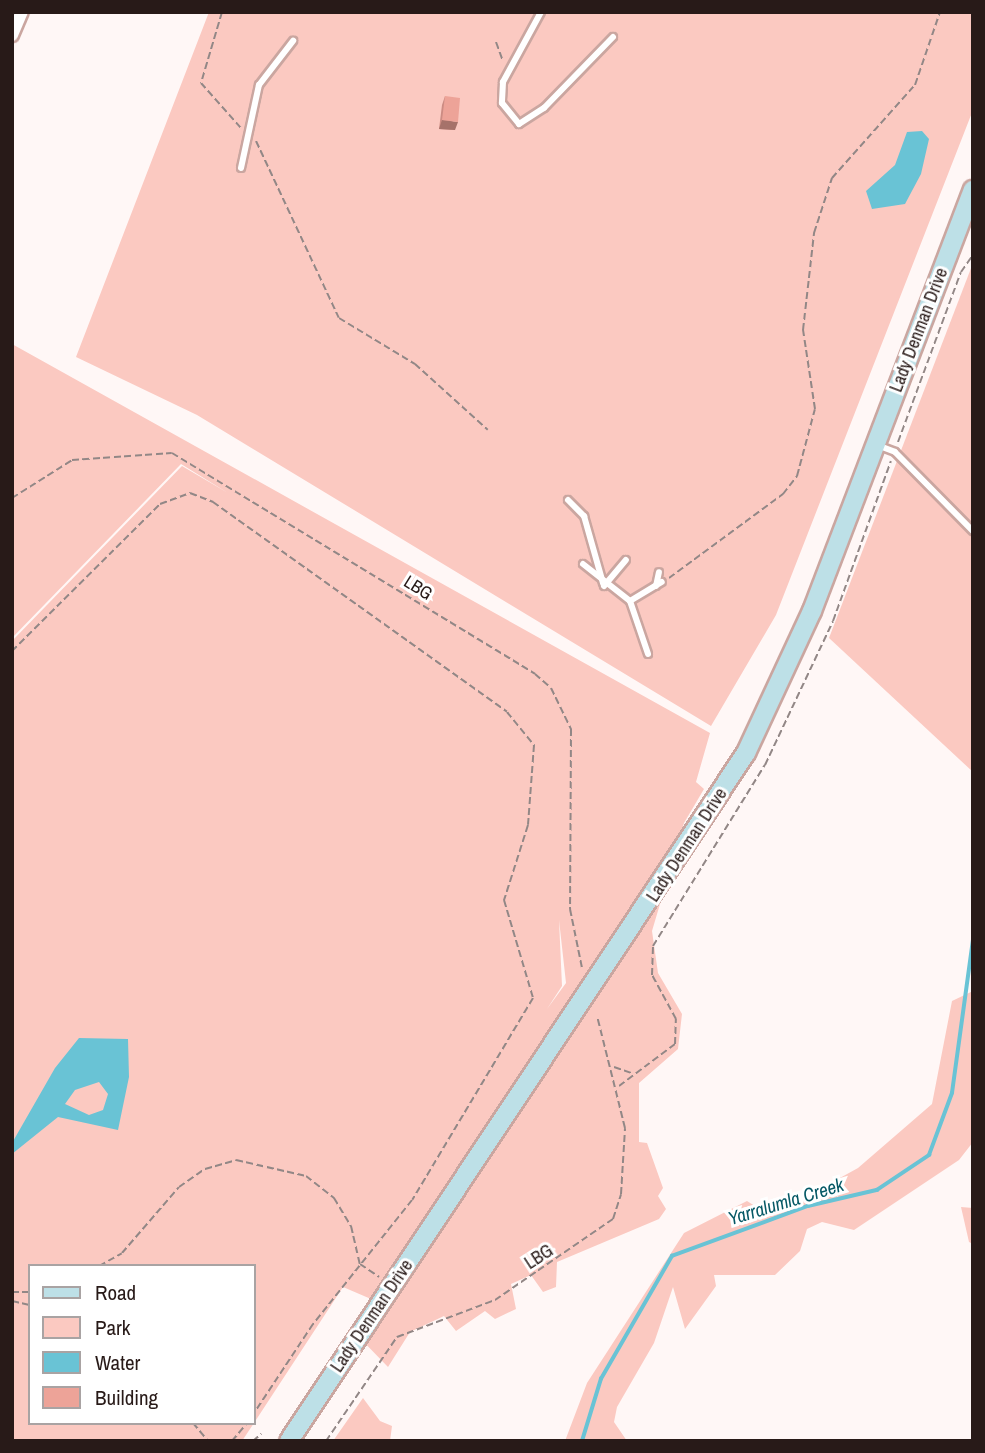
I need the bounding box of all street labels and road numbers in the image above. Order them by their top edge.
street label: Lady Denman Drive [885,265,953,395]
street label: LBG [400,571,436,605]
street label: Lady Denman Drive [642,784,732,906]
street label: LBG [521,1240,557,1274]
street label: Lady Denman Drive [326,1256,418,1376]

